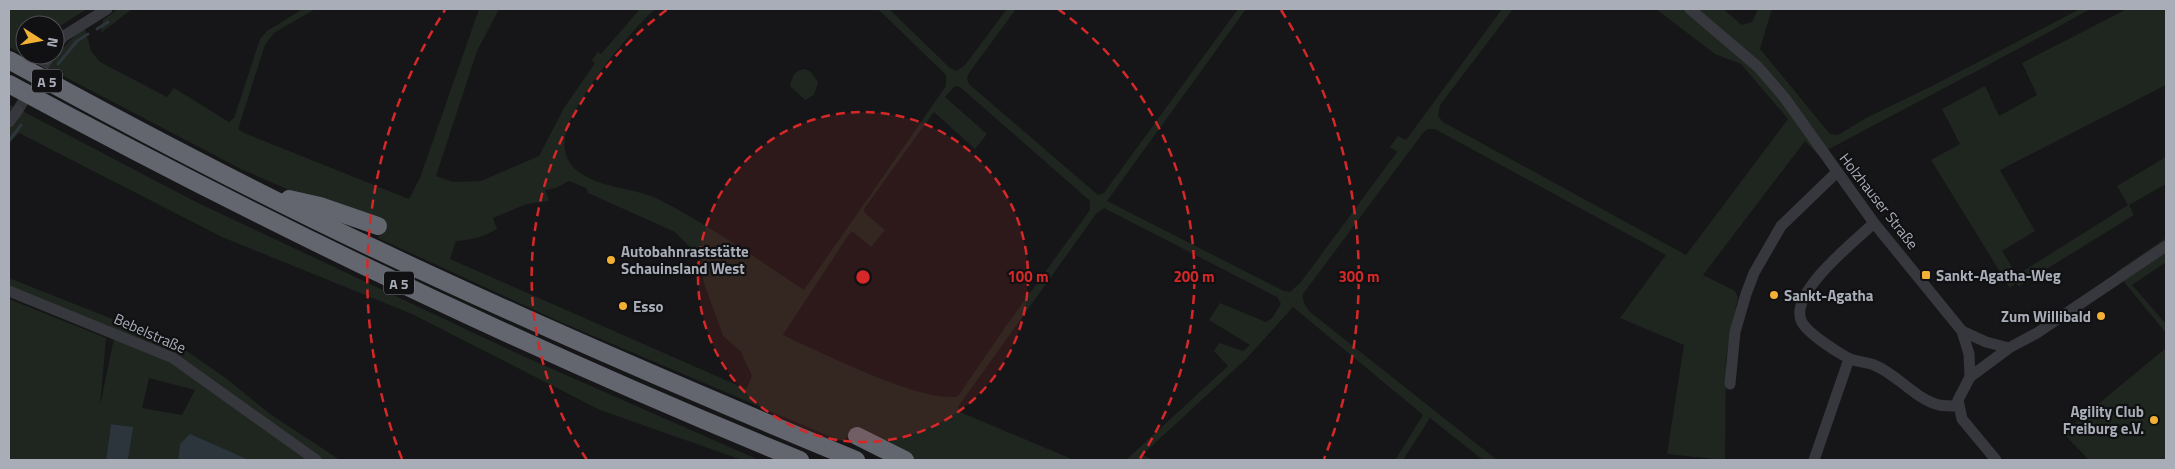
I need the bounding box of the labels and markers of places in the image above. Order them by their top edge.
place label: Autobahnraststätte Schauinsland West [621,240,749,280]
marker: Autobahnraststätte Schauinsland West [605,254,617,266]
place label: Sankt-Agatha-Weg [1936,264,2061,287]
centre of rings [854,268,872,286]
marker: Sankt-Agatha-Weg [1920,269,1932,281]
place label: Sankt-Agatha [1784,284,1874,307]
marker: Sankt-Agatha [1768,289,1780,301]
place label: Esso [633,295,663,318]
marker: Esso [617,300,629,312]
place label: Zum Willibald [2001,305,2091,328]
marker: Zum Willibald [2095,310,2107,322]
place label: Agility Club Freiburg e.V. [2063,400,2144,440]
marker: Agility Club Freiburg e.V. [2148,414,2160,426]

